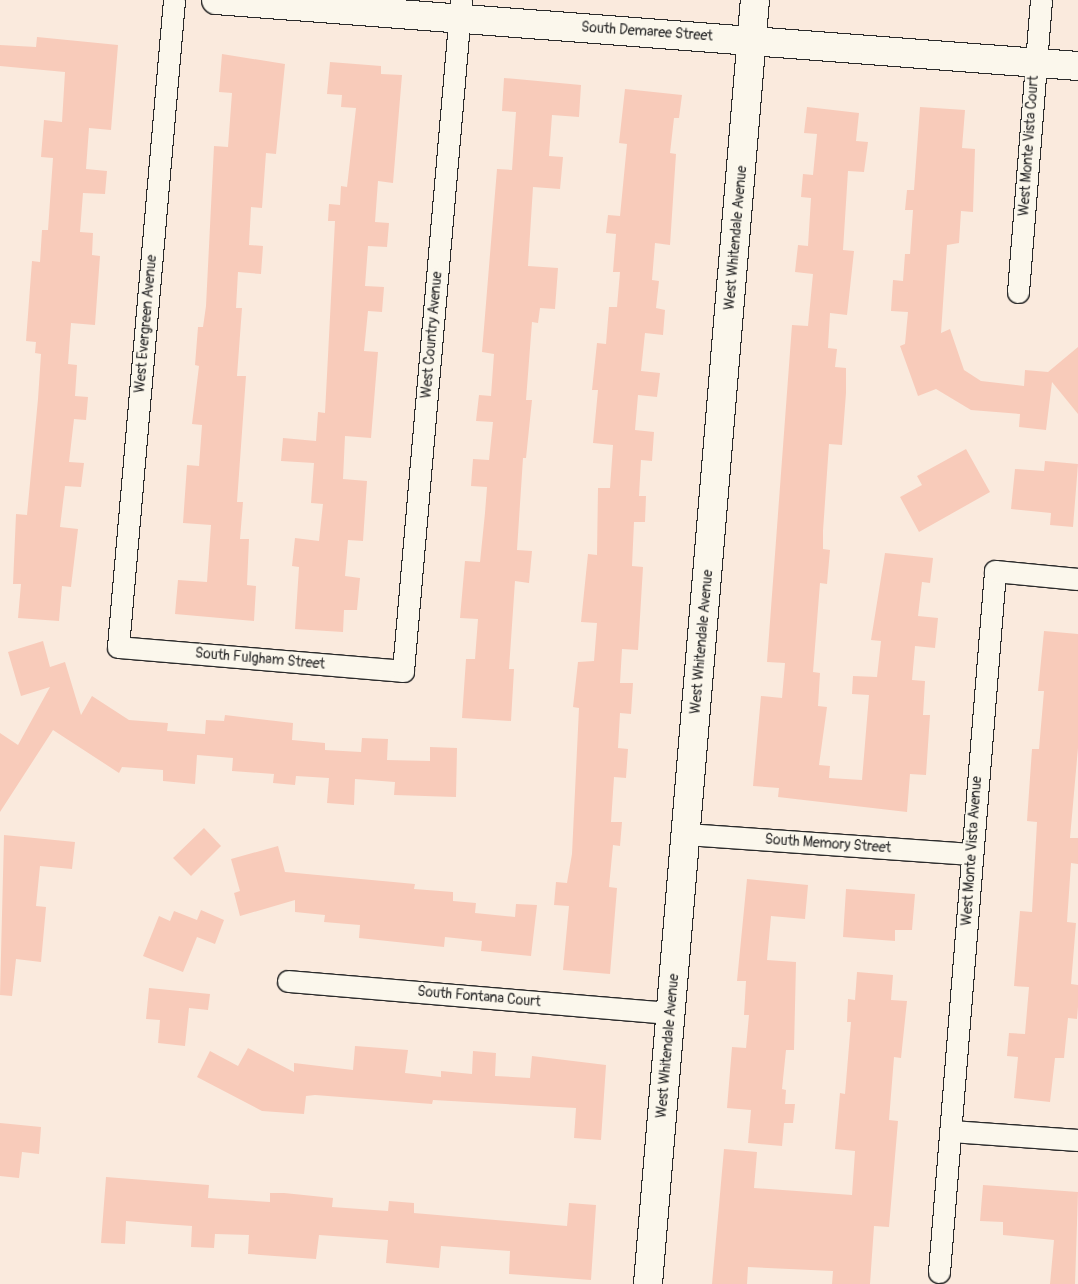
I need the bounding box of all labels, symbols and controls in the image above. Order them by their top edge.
street label: South Demaree Street [581,19,713,45]
street label: West Monte Vista Court [1016,75,1042,217]
street label: West Whitendale Avenue [721,165,751,311]
street label: West Evergreen Avenue [132,254,160,394]
street label: West Country Avenue [418,271,446,399]
street label: West Whitendale Avenue [687,569,717,715]
street label: South Fulgham Street [194,645,326,673]
street label: West Monte Vista Avenue [958,776,986,926]
street label: South Memory Street [764,831,892,857]
street label: West Whitendale Avenue [653,973,683,1119]
street label: South Fontana Court [417,983,541,1011]

